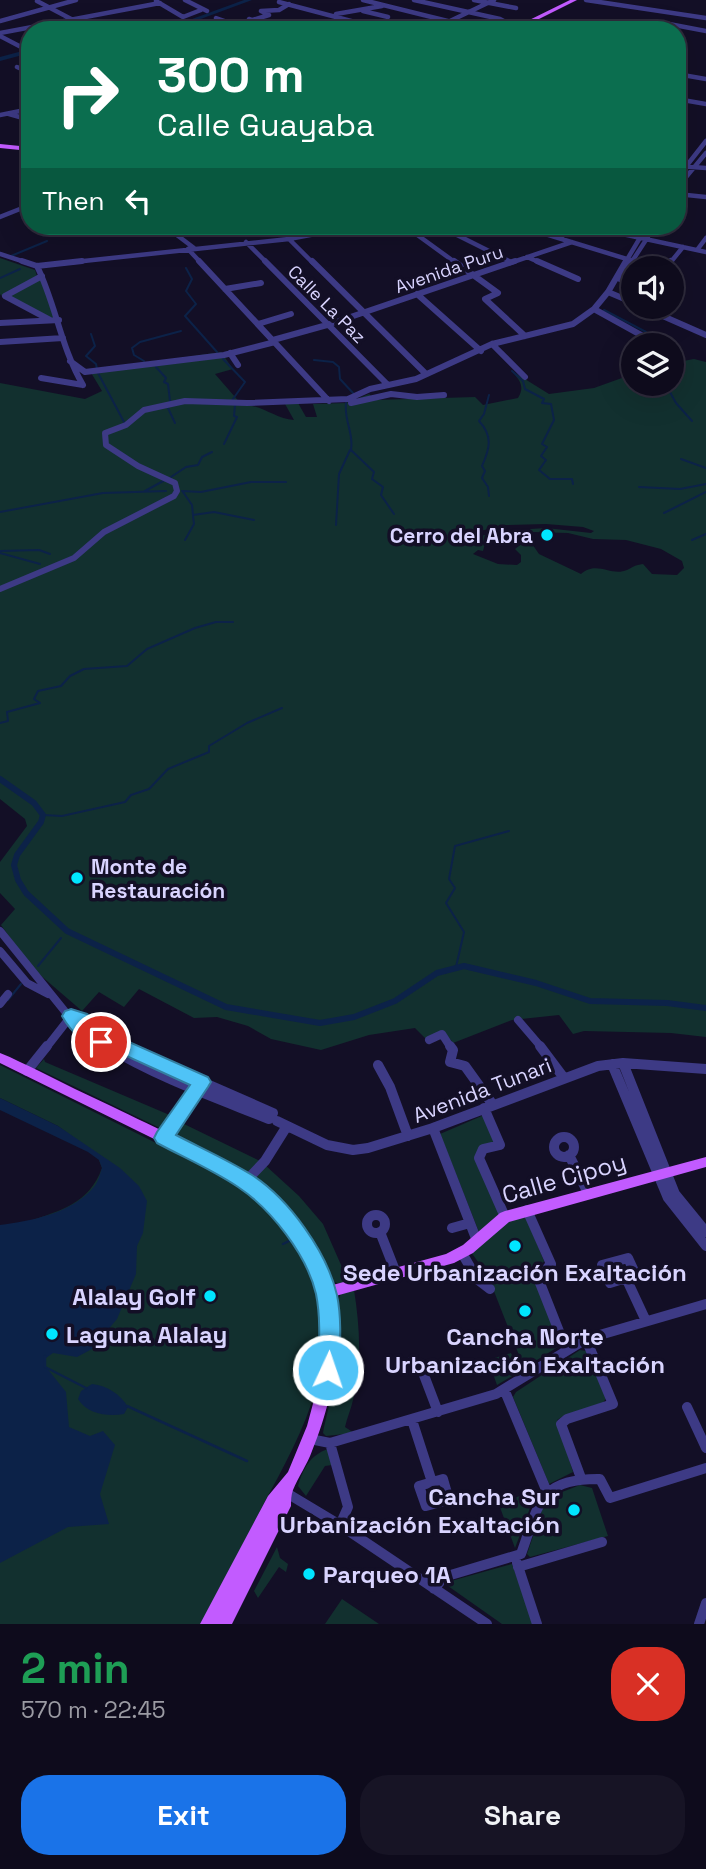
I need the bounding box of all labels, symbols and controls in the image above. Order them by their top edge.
text: 300 m [157,44,305,106]
icon: right [42,49,133,140]
text: Calle Guayaba [157,105,375,145]
icon: left [119,182,157,220]
text: Then [42,184,105,218]
street label: Avenida Puru [392,240,506,298]
map controls [621,256,684,396]
button: sound [621,256,684,319]
street label: Calle La Paz [283,260,371,348]
button: layers [621,333,684,396]
place label: Cerro del Abra [390,522,533,549]
marker: Cerro del Abra [539,527,555,543]
place label: Monte de Restauración [91,853,225,904]
marker: Monte de Restauración [69,870,85,886]
pin [71,1012,131,1072]
icon: arrive [82,1023,120,1061]
street label: Avenida Tunari [409,1051,555,1129]
street label: Calle Cipoy [498,1146,630,1210]
marker: Sede Urbanización Exaltación [507,1238,523,1254]
place label: Sede Urbanización Exaltación [343,1257,687,1288]
place label: Alalay Golf [72,1281,196,1312]
marker: Alalay Golf [202,1288,218,1304]
marker: Cancha Norte Urbanización Exaltación [517,1303,533,1319]
place label: Laguna Alalay [66,1319,227,1350]
place label: Cancha Norte Urbanización Exaltación [385,1321,665,1380]
marker: Laguna Alalay [44,1326,60,1342]
position arrow [291,1333,365,1407]
place label: Cancha Sur Urbanización Exaltación [280,1481,560,1540]
marker: Cancha Sur Urbanización Exaltación [566,1502,582,1518]
place label: Parqueo 1A [323,1559,451,1590]
marker: Parqueo 1A [301,1566,317,1582]
text: 2 min [21,1642,130,1695]
button: close [611,1647,685,1721]
text: 570 m · 22:45 [21,1695,166,1725]
button: Exit [21,1775,346,1855]
button: Share [360,1775,685,1855]

